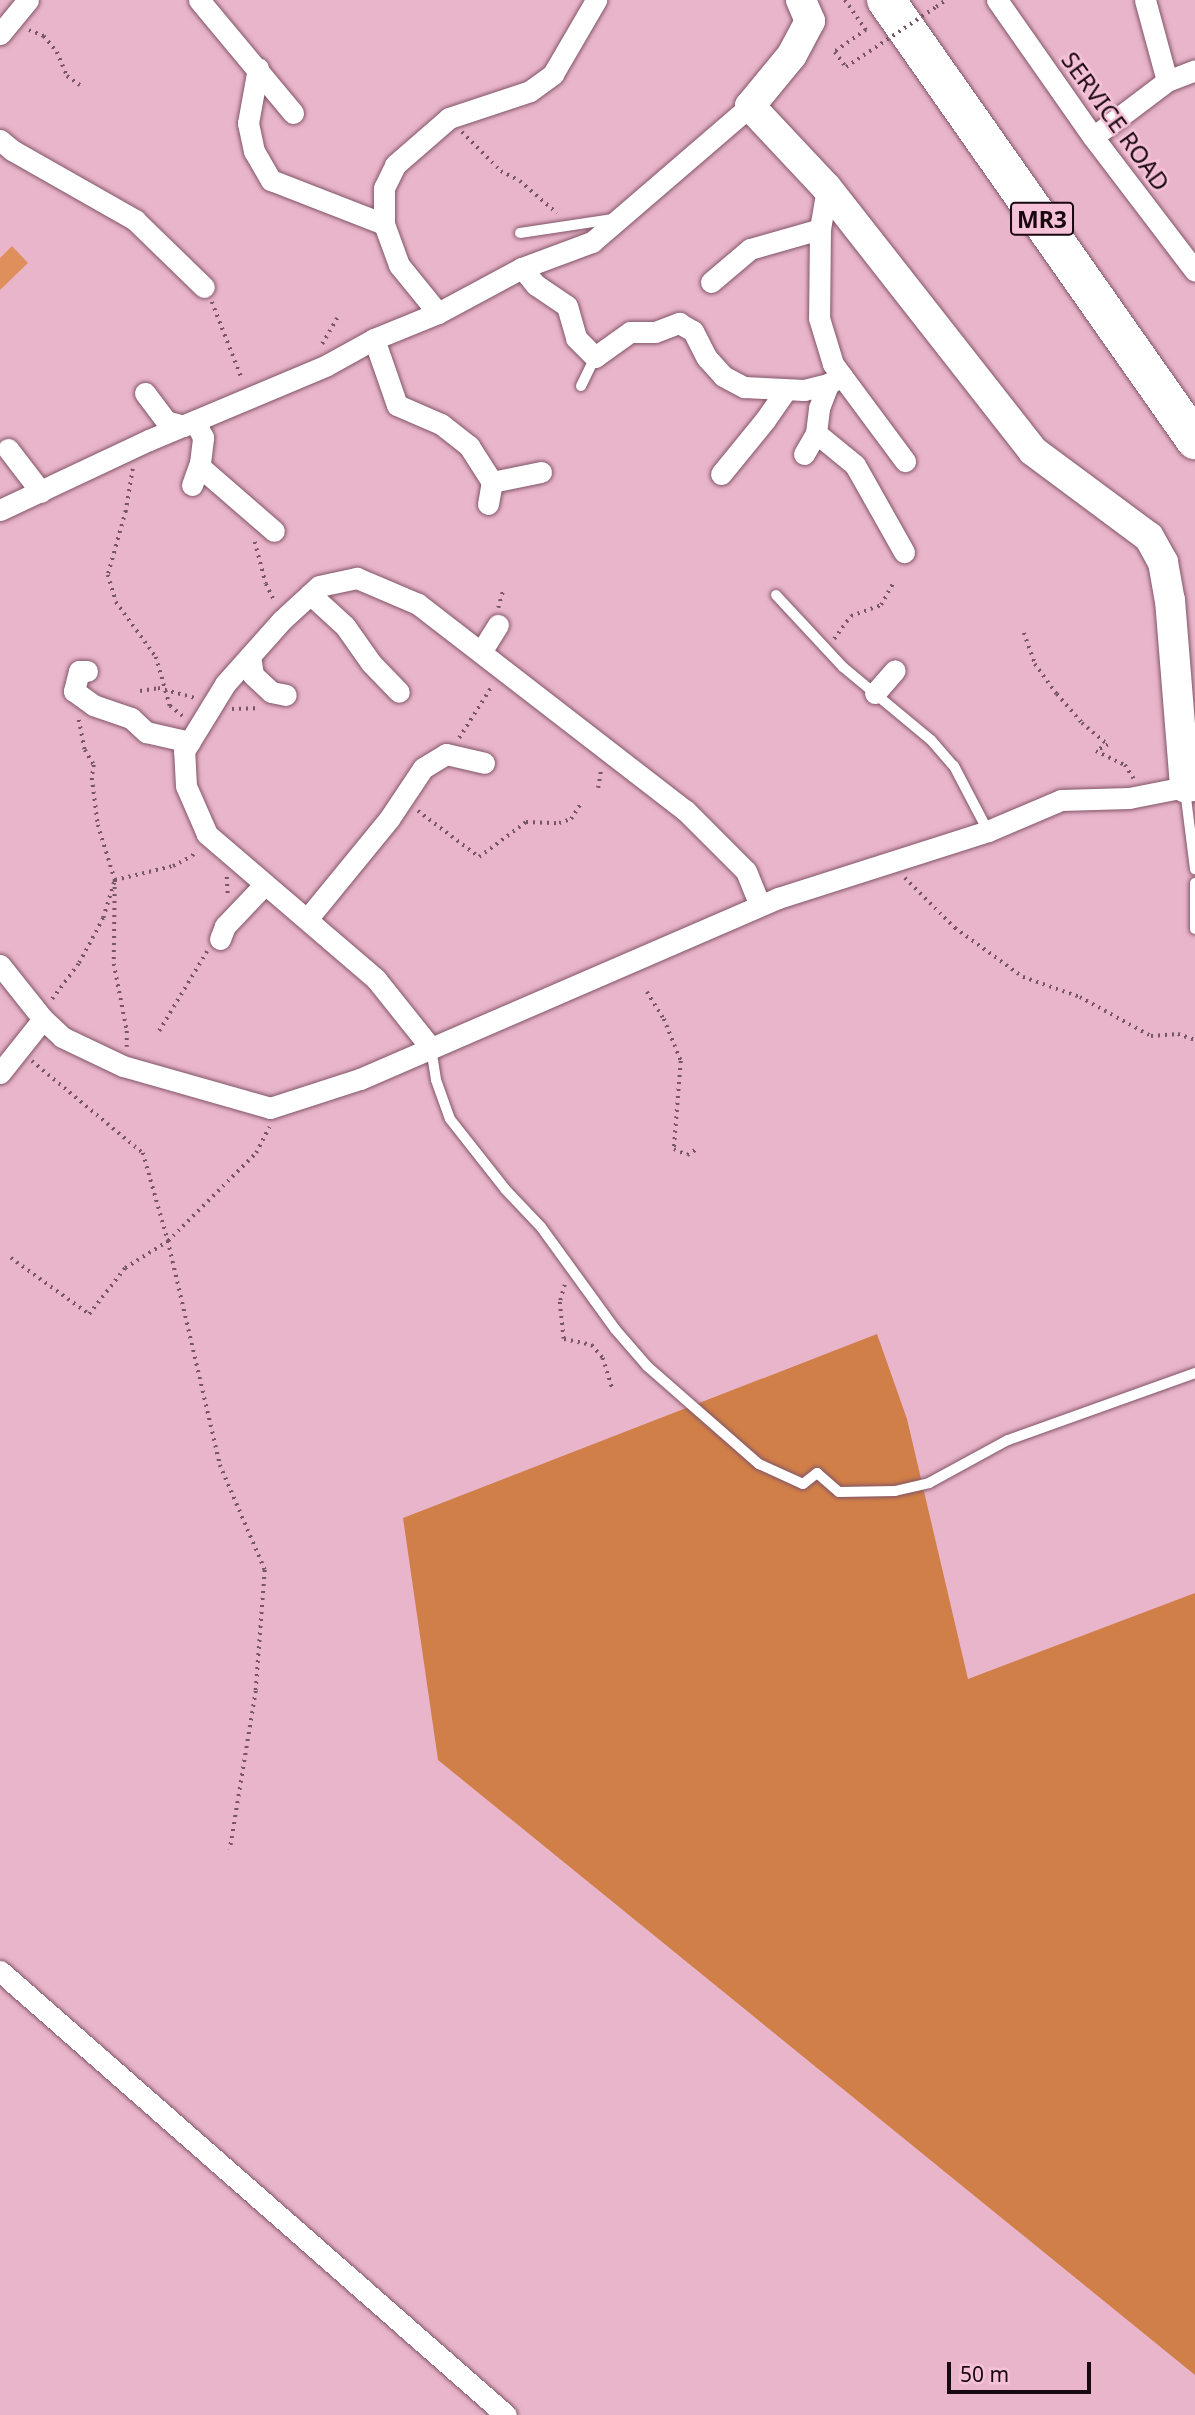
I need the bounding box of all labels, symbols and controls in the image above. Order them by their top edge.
street label: SERVICE ROAD [1056,46,1176,196]
road number: MR3 [1009,200,1075,238]
scale bar [950,2348,1094,2392]
text: 50 m [960,2360,1009,2388]

